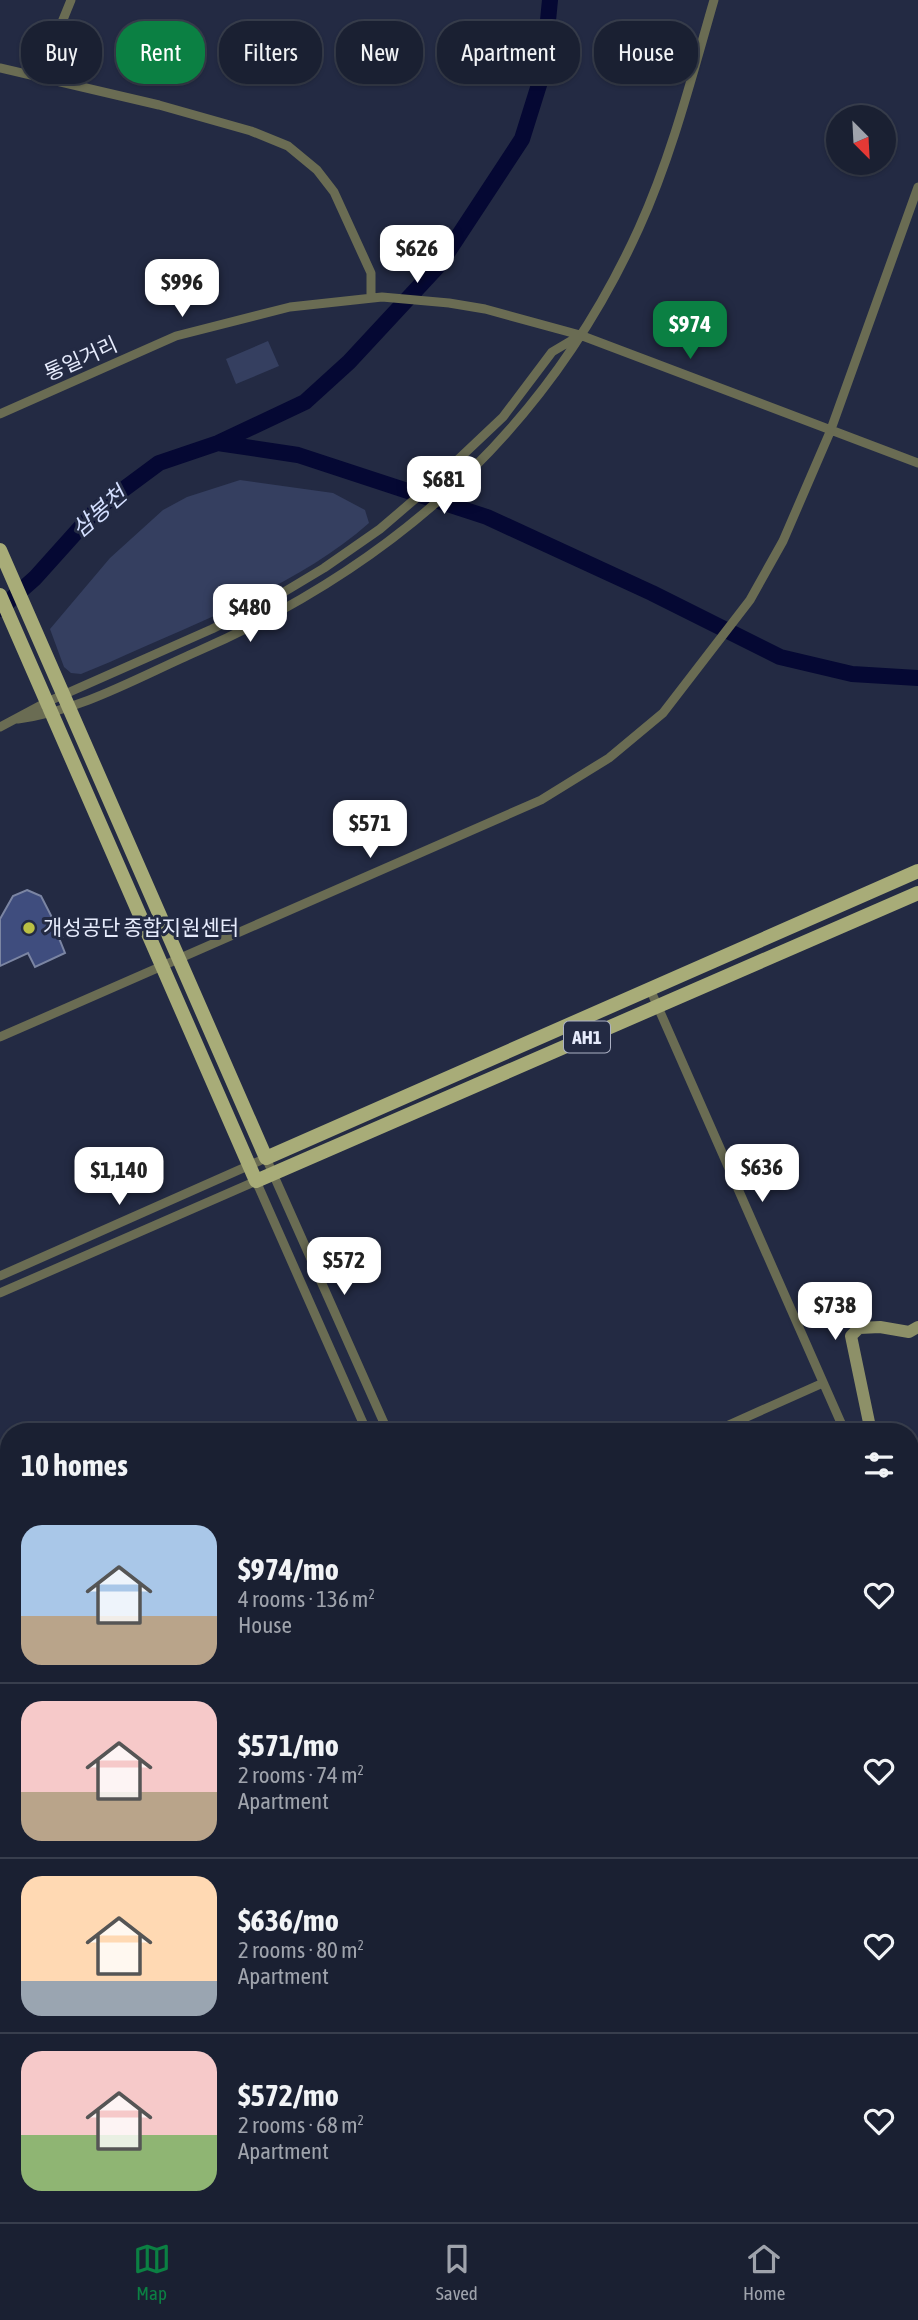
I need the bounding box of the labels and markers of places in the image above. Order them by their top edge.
pin: $626 [376,226,458,285]
pin: $996 [141,260,223,319]
pin: $974 [649,302,731,361]
pin: $681 [403,456,485,516]
pin: $480 [209,584,291,644]
pin: $571 [329,800,411,860]
place label: 개성공단 종합지원센터 [43,915,239,939]
marker: 개성공단 종합지원센터 [21,920,37,936]
pin: $636 [721,1144,803,1204]
pin: $1,140 [62,1148,176,1207]
pin: $572 [303,1238,385,1297]
pin: $738 [794,1282,876,1342]

